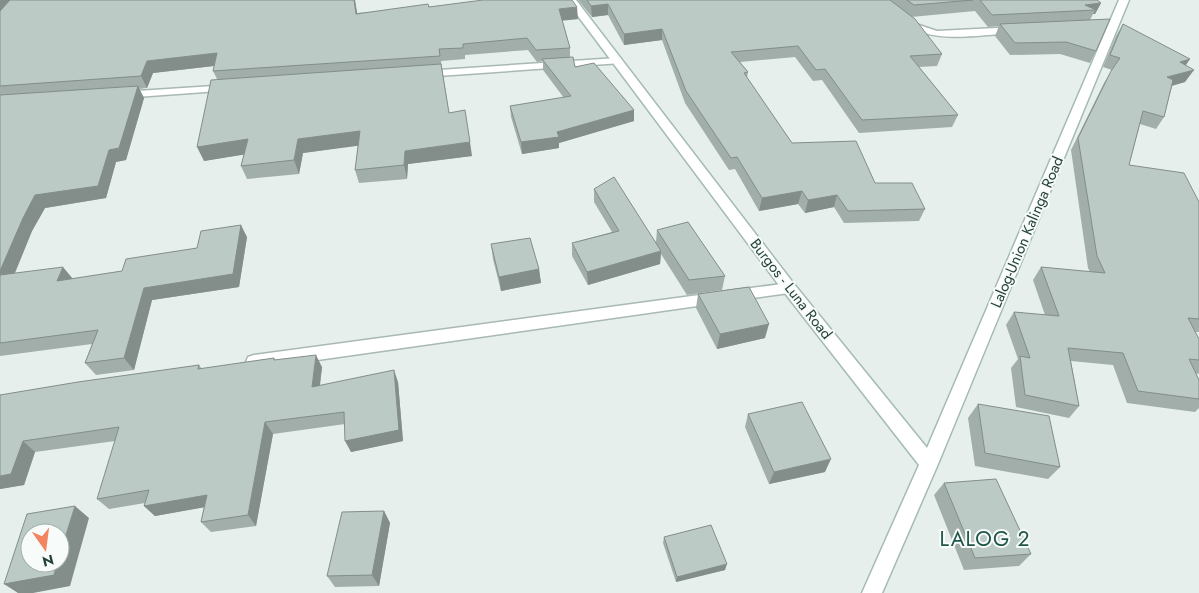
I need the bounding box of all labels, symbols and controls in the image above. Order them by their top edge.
street label: Lalog-Union Kalinga Road [985,153,1069,311]
street label: Burgos - Luna Road [745,234,837,344]
north arrow [20,523,70,573]
district label: LALOG 2 [940,524,1030,554]
text: N [40,550,56,572]

